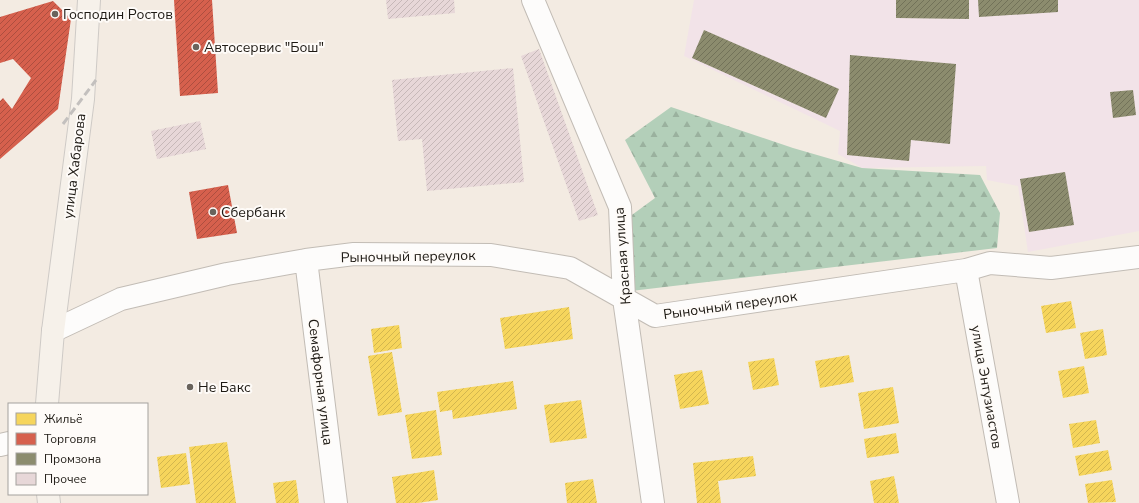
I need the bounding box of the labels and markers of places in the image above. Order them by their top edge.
place label: Господин Ростов [63,5,173,24]
marker: Господин Ростов [50,9,60,19]
place label: Автосервис "Бош" [204,38,324,57]
marker: Автосервис "Бош" [191,42,201,52]
place label: Сбербанк [221,203,286,222]
marker: Сбербанк [208,207,218,217]
place label: Не Бакс [198,378,251,397]
marker: Не Бакс [185,382,195,392]

